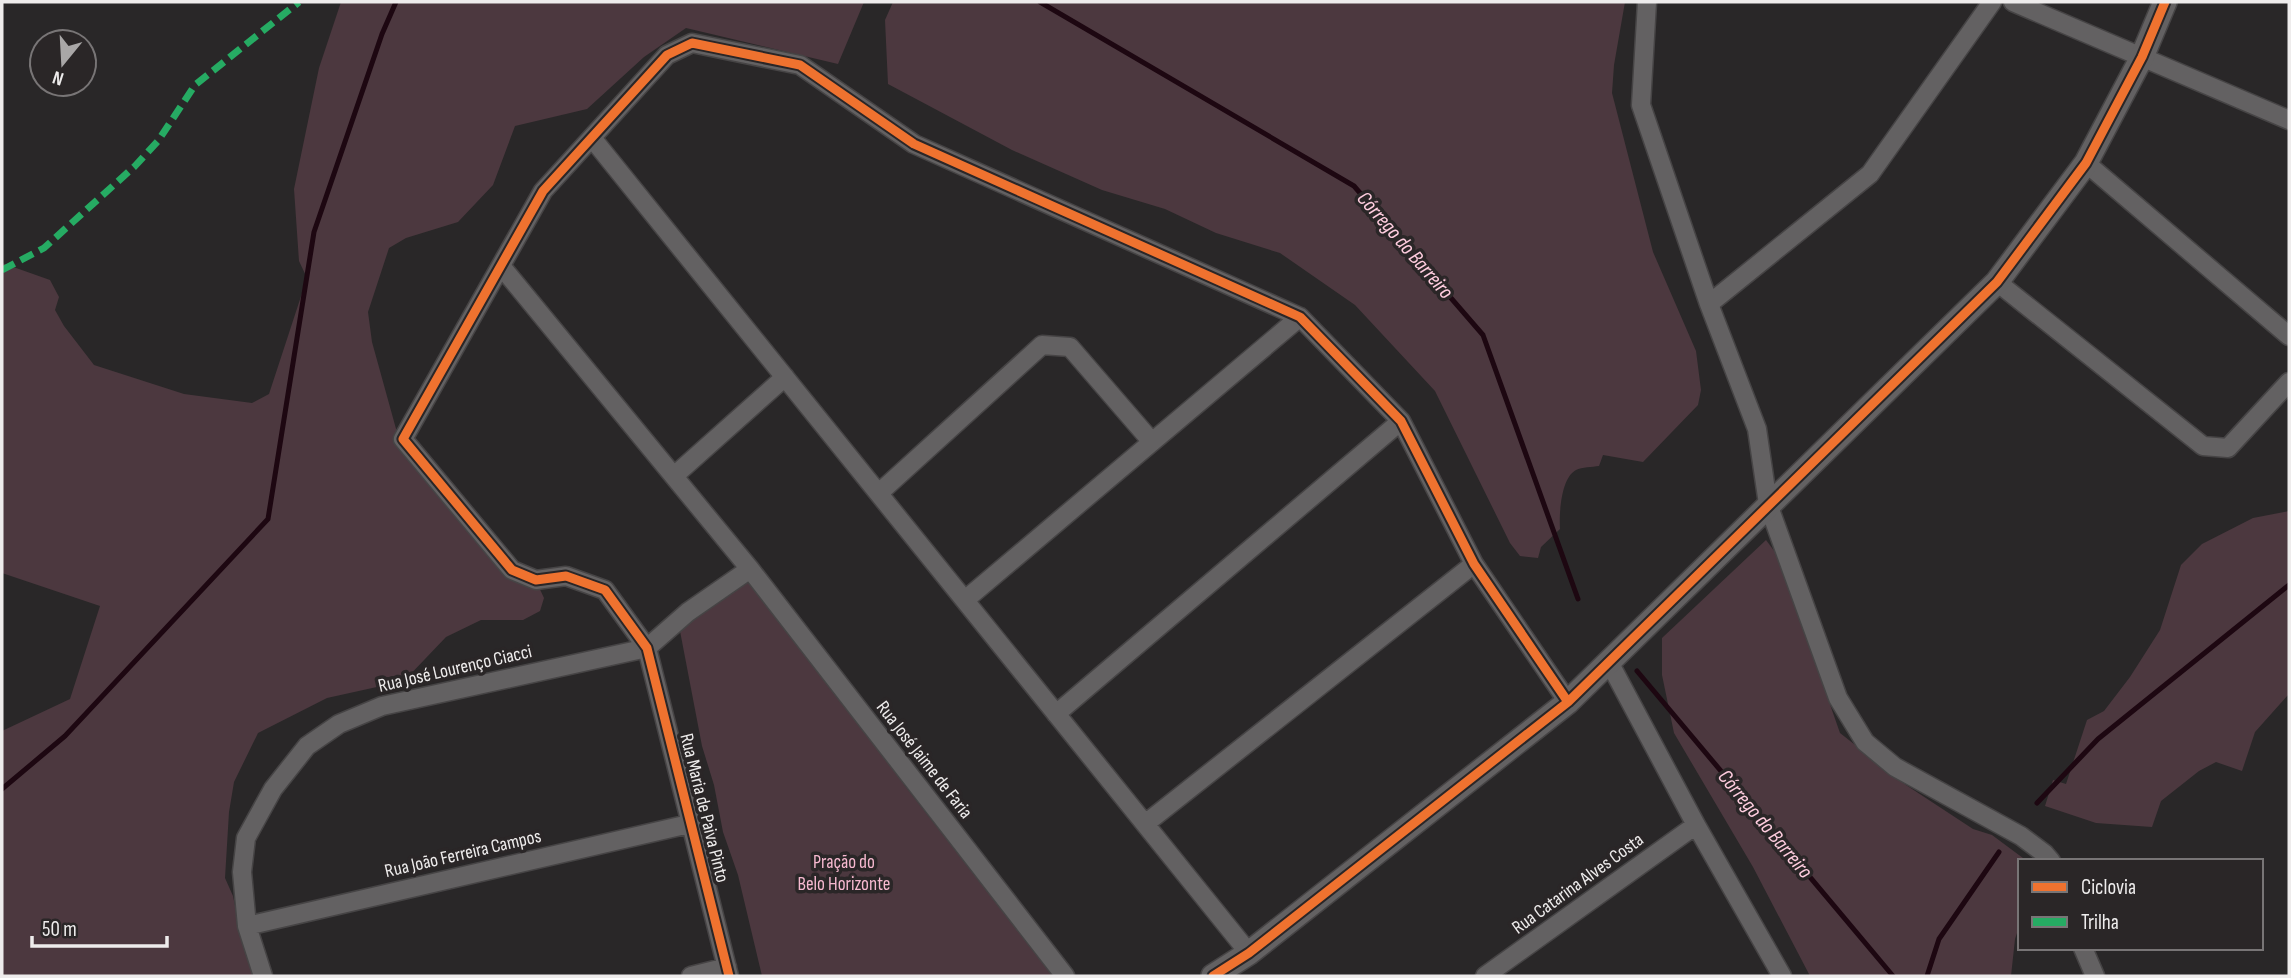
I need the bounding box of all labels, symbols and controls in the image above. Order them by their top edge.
north arrow [28,28,98,98]
text: N [50,65,67,90]
water label: Córrego do Barreiro [1352,186,1459,304]
street label: Rua José Lourenço Ciacci [376,640,534,698]
street label: Rua José Jaime de Faria [871,697,977,823]
street label: Rua Maria de Paiva Pinto [674,731,734,885]
water label: Córrego do Barreiro [1712,765,1818,884]
street label: Rua João Ferreira Campos [383,825,544,883]
street label: Rua Catarina Alves Costa [1508,829,1648,939]
park label: Pração do Belo Horizonte [797,851,891,896]
legend [2018,859,2263,950]
text: Ciclovia [2081,875,2136,900]
scale bar [32,904,166,948]
text: Trilha [2081,910,2119,935]
text: 50 m [42,917,77,942]

